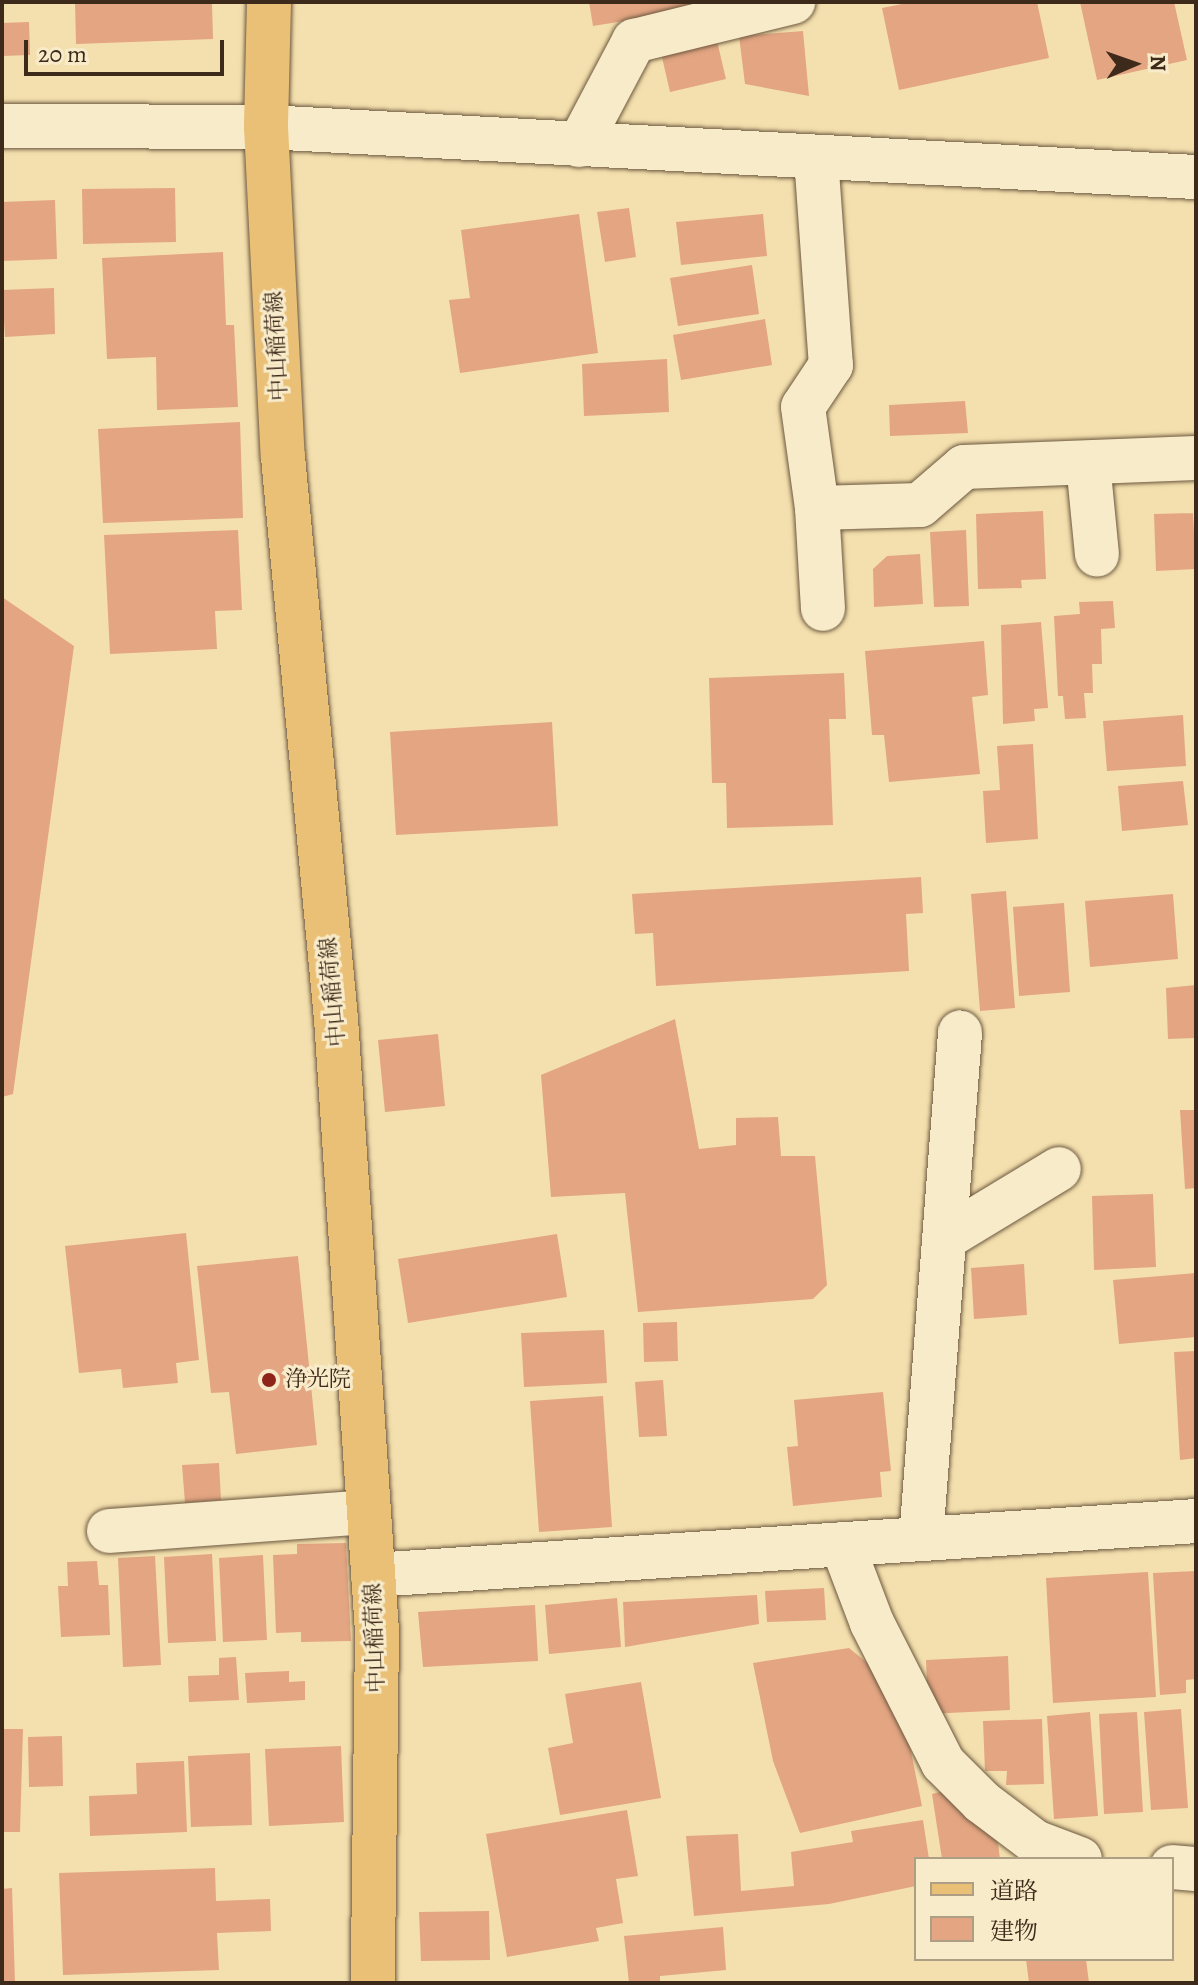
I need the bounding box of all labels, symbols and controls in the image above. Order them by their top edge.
scale bar [28,24,228,74]
north arrow [1094,24,1174,104]
text: 20 m [38,38,87,70]
text: N [1143,55,1173,72]
street label: 中山稲荷線 [261,290,293,402]
street label: 中山稲荷線 [315,936,351,1048]
place label: 浄光院 [285,1367,351,1393]
marker: 浄光院 [260,1371,278,1389]
street label: 中山稲荷線 [360,1583,390,1693]
legend [914,1857,1174,1961]
text: 道路 [990,1875,1038,1907]
text: 建物 [990,1915,1038,1947]

